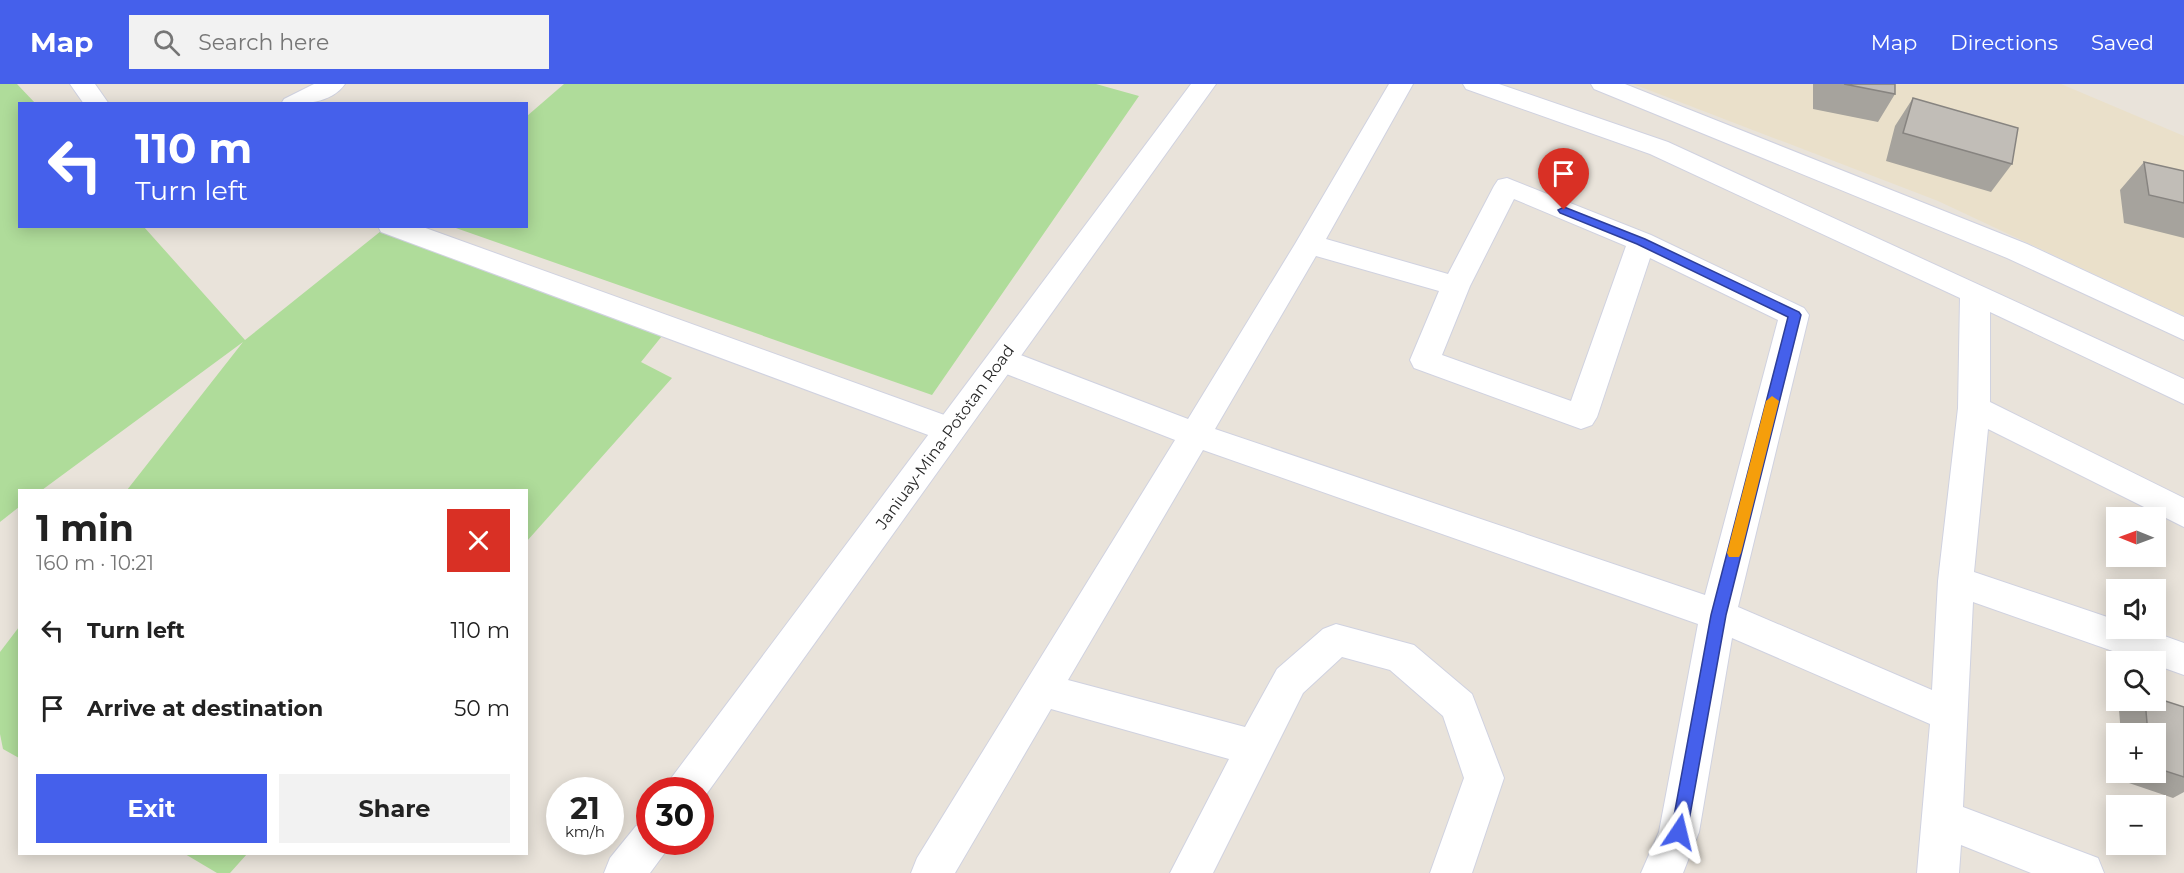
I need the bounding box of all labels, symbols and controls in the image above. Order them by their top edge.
search box [129,15,549,69]
text: Map [30,25,93,59]
icon: search [150,26,183,59]
text: Search here [198,29,329,56]
text: Map [1871,30,1917,55]
text: Directions [1950,30,2058,55]
text: Saved [2091,30,2154,55]
text: 110 m [135,122,252,174]
icon: left [36,126,114,204]
pin [1538,148,1589,210]
icon: arrive [1547,157,1580,190]
text: Turn left [135,174,248,207]
street label: Janiuay-Mina-Pototan Road [871,341,1018,534]
text: 1 min [36,506,134,550]
north arrow [2106,507,2166,567]
map controls [2106,507,2166,855]
button: close [447,509,510,572]
text: 160 m · 10:21 [36,551,154,575]
button: sound [2106,579,2166,639]
icon: left [36,614,69,647]
text: Turn left [87,617,185,644]
text: 110 m [450,617,510,644]
button: search [2106,651,2166,711]
icon: arrive [36,692,69,725]
text: Arrive at destination [87,695,323,722]
text: 50 m [454,695,510,722]
button: + [2106,723,2166,783]
button: Exit [36,774,267,843]
button: Share [279,774,510,843]
speed limit sign: 30 [636,777,714,855]
text: 21 [570,790,600,827]
button: − [2106,795,2166,855]
position arrow [1647,800,1711,864]
text: km/h [565,822,605,841]

